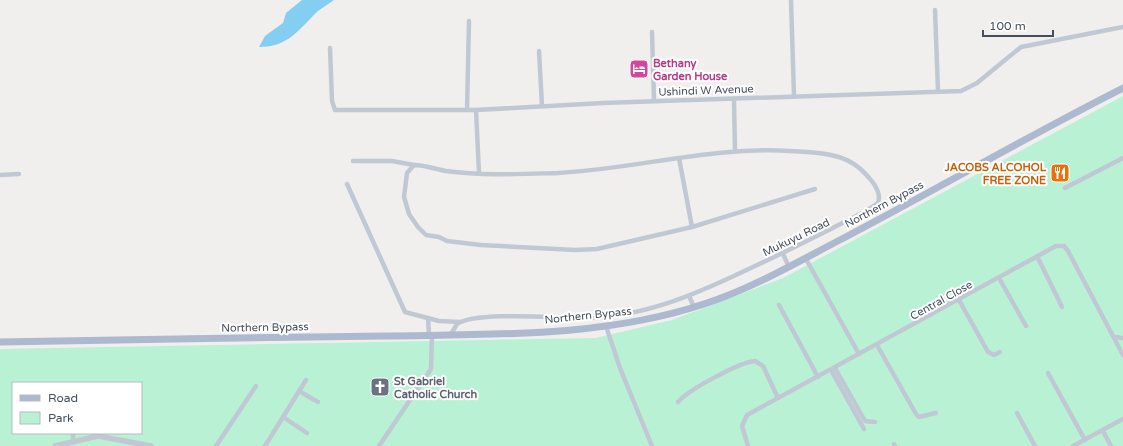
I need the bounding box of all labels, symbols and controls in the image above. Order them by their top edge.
scale bar [983,12,1053,38]
text: 100 m [989,19,1026,33]
place label: Bethany Garden House [653,57,728,83]
hotel icon: Bethany Garden House [628,58,650,80]
street label: Ushindi W Avenue [658,82,754,99]
place label: JACOBS ALCOHOL FREE ZONE [944,161,1047,187]
restaurant icon: JACOBS ALCOHOL FREE ZONE [1049,162,1071,184]
street label: Northern Bypass [843,178,926,231]
street label: Mukuyu Road [761,216,832,259]
street label: Central Close [908,278,975,323]
street label: Northern Bypass [544,304,632,327]
street label: Northern Bypass [221,320,309,335]
place label: St Gabriel Catholic Church [394,375,477,401]
church icon: St Gabriel Catholic Church [369,376,391,398]
legend [12,382,142,434]
text: Road [48,391,78,405]
text: Park [48,411,74,425]

